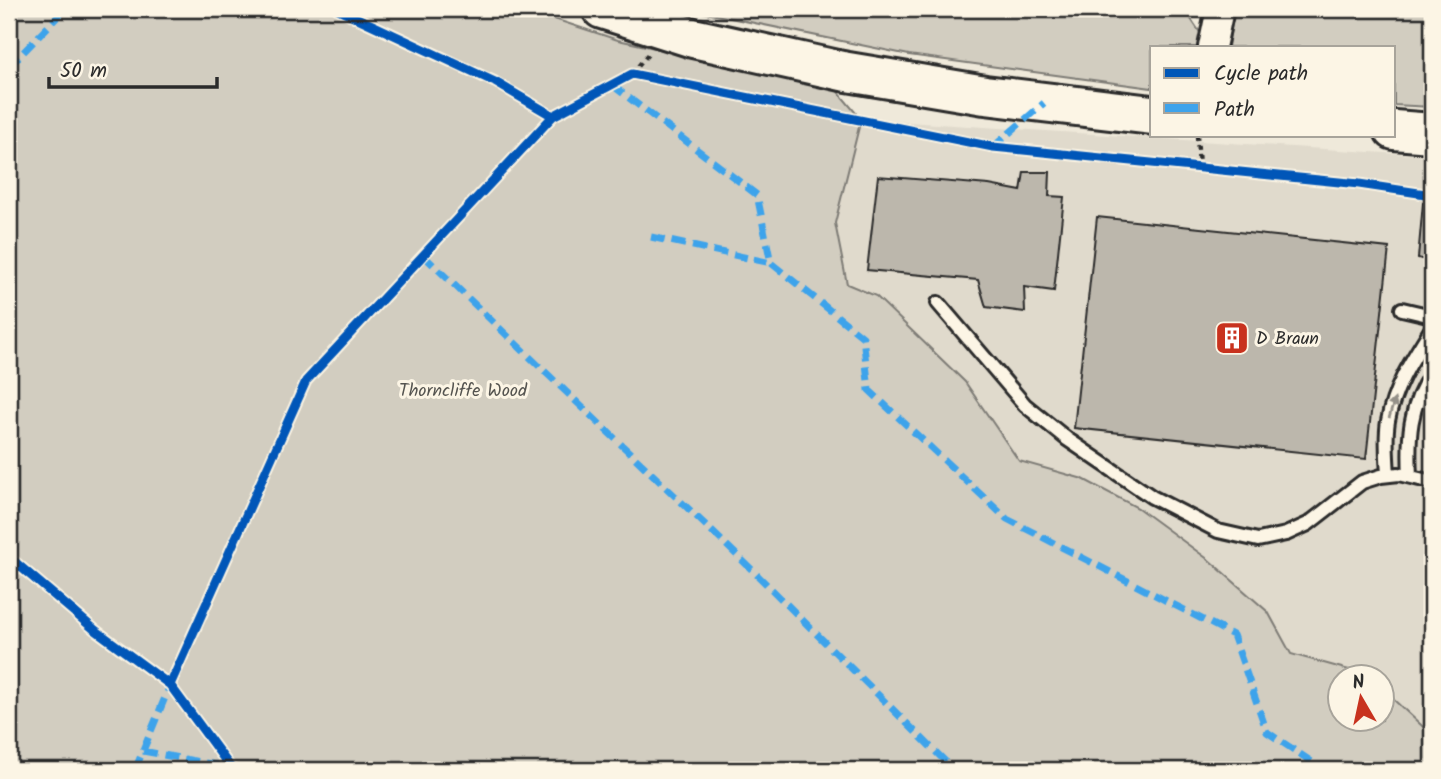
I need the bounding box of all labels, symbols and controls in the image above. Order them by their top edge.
scale bar [49,46,217,90]
legend [1150,46,1396,136]
text: 50 m [60,55,107,88]
text: Cycle path [1214,58,1308,91]
text: Path [1214,94,1255,127]
building icon: D Braun [1213,319,1251,357]
place label: D Braun [1256,325,1319,354]
park label: Thorncliffe Wood [399,377,528,406]
one-way arrow [1387,397,1397,418]
north arrow [1326,664,1396,734]
text: N [1350,667,1367,699]

